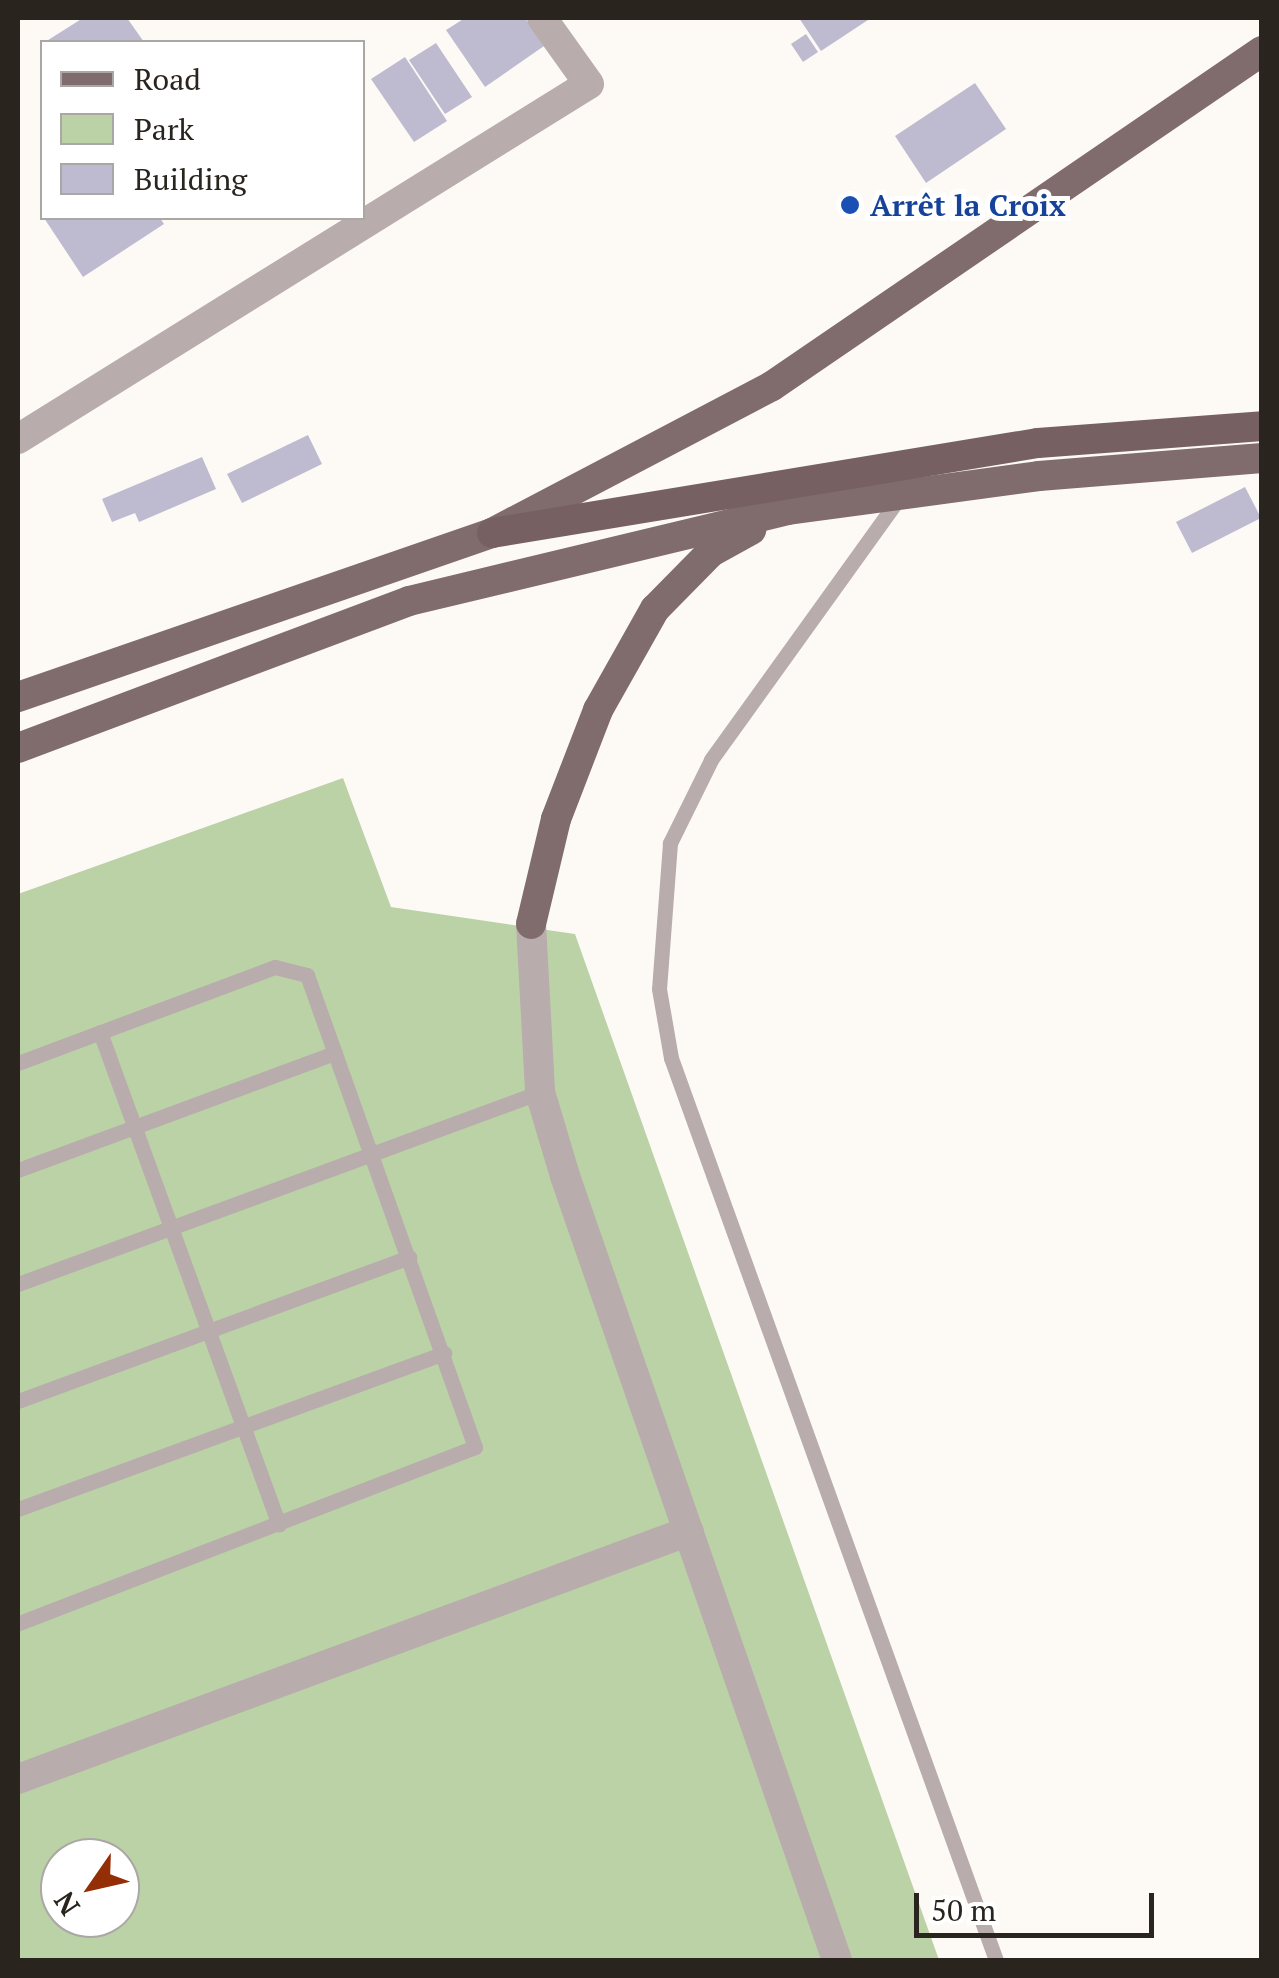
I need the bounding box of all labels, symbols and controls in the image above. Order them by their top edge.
legend [40,40,365,220]
text: Road [134,59,201,99]
text: Park [134,109,194,149]
text: Building [134,159,247,199]
place label: Arrêt la Croix [870,187,1066,223]
marker: Arrêt la Croix [839,194,861,216]
north arrow [40,1838,140,1938]
scale bar [919,1873,1159,1935]
text: N [45,1885,88,1923]
text: 50 m [931,1890,996,1930]

